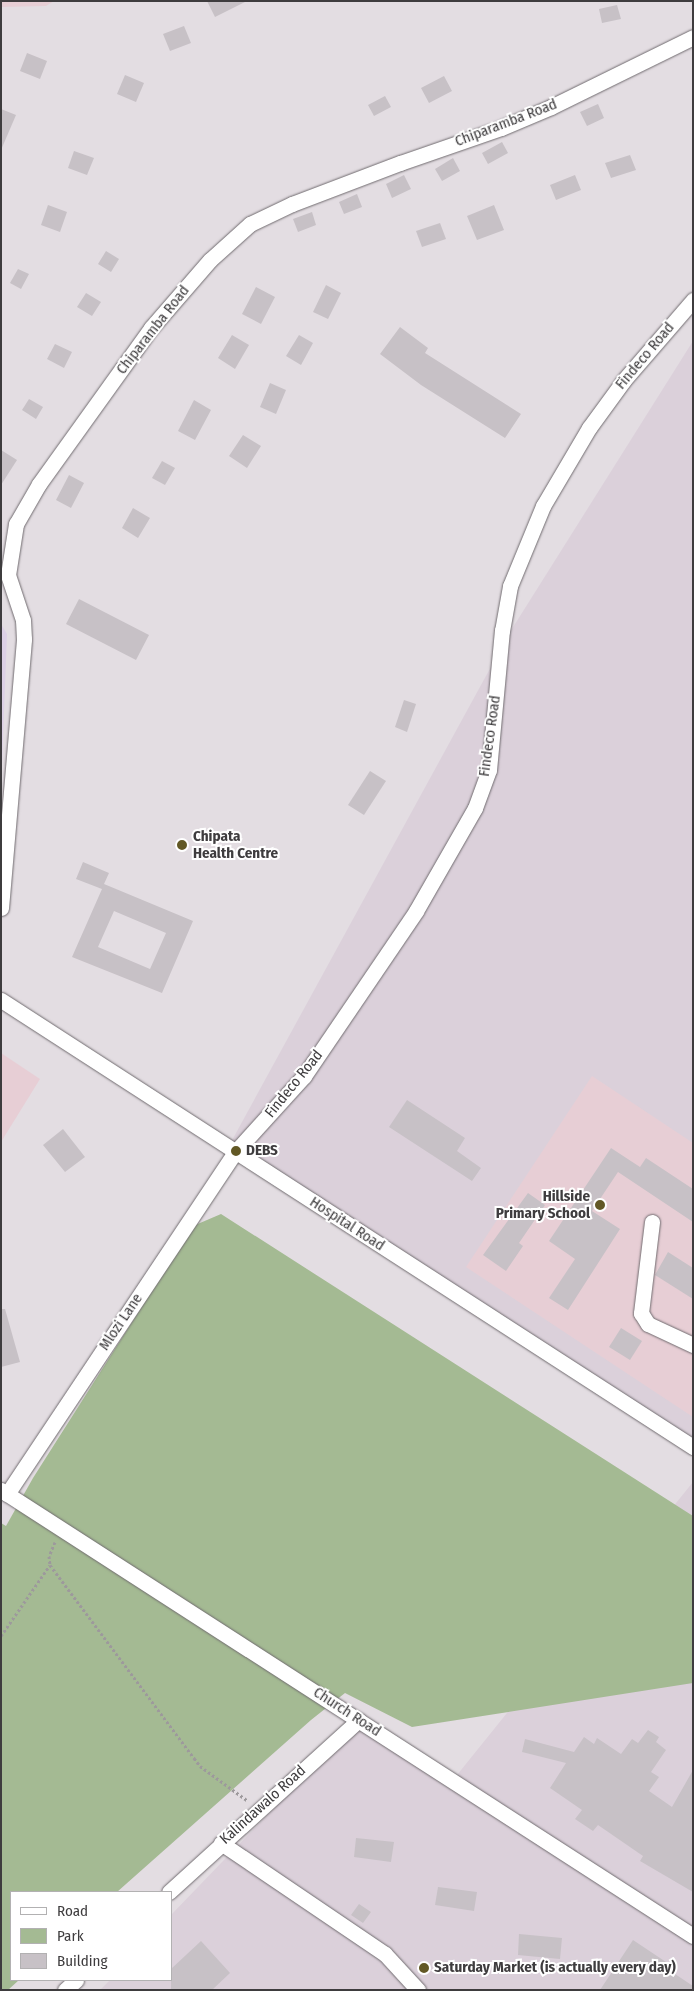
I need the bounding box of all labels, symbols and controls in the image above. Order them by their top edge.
street label: Chiparamba Road [452,95,560,151]
street label: Chiparamba Road [113,282,193,378]
street label: Findeco Road [612,319,678,393]
street label: Findeco Road [475,694,505,778]
place label: Chipata Health Centre [193,827,278,862]
marker: Chipata Health Centre [175,838,189,852]
street label: Findeco Road [261,1047,327,1121]
place label: DEBS [246,1142,278,1160]
marker: DEBS [230,1145,242,1157]
place label: Hillside Primary School [496,1187,590,1222]
street label: Hospital Road [306,1193,388,1255]
marker: Hillside Primary School [594,1199,606,1211]
street label: Mlozi Lane [95,1290,147,1354]
street label: Church Road [310,1683,384,1741]
street label: Kalindawalo Road [216,1762,310,1848]
legend [10,1891,172,1981]
text: Road [57,1902,88,1920]
text: Park [57,1927,84,1945]
text: Building [57,1952,108,1970]
place label: Saturday Market (is actually every day) [434,1959,676,1977]
marker: Saturday Market (is actually every day) [418,1962,430,1974]

